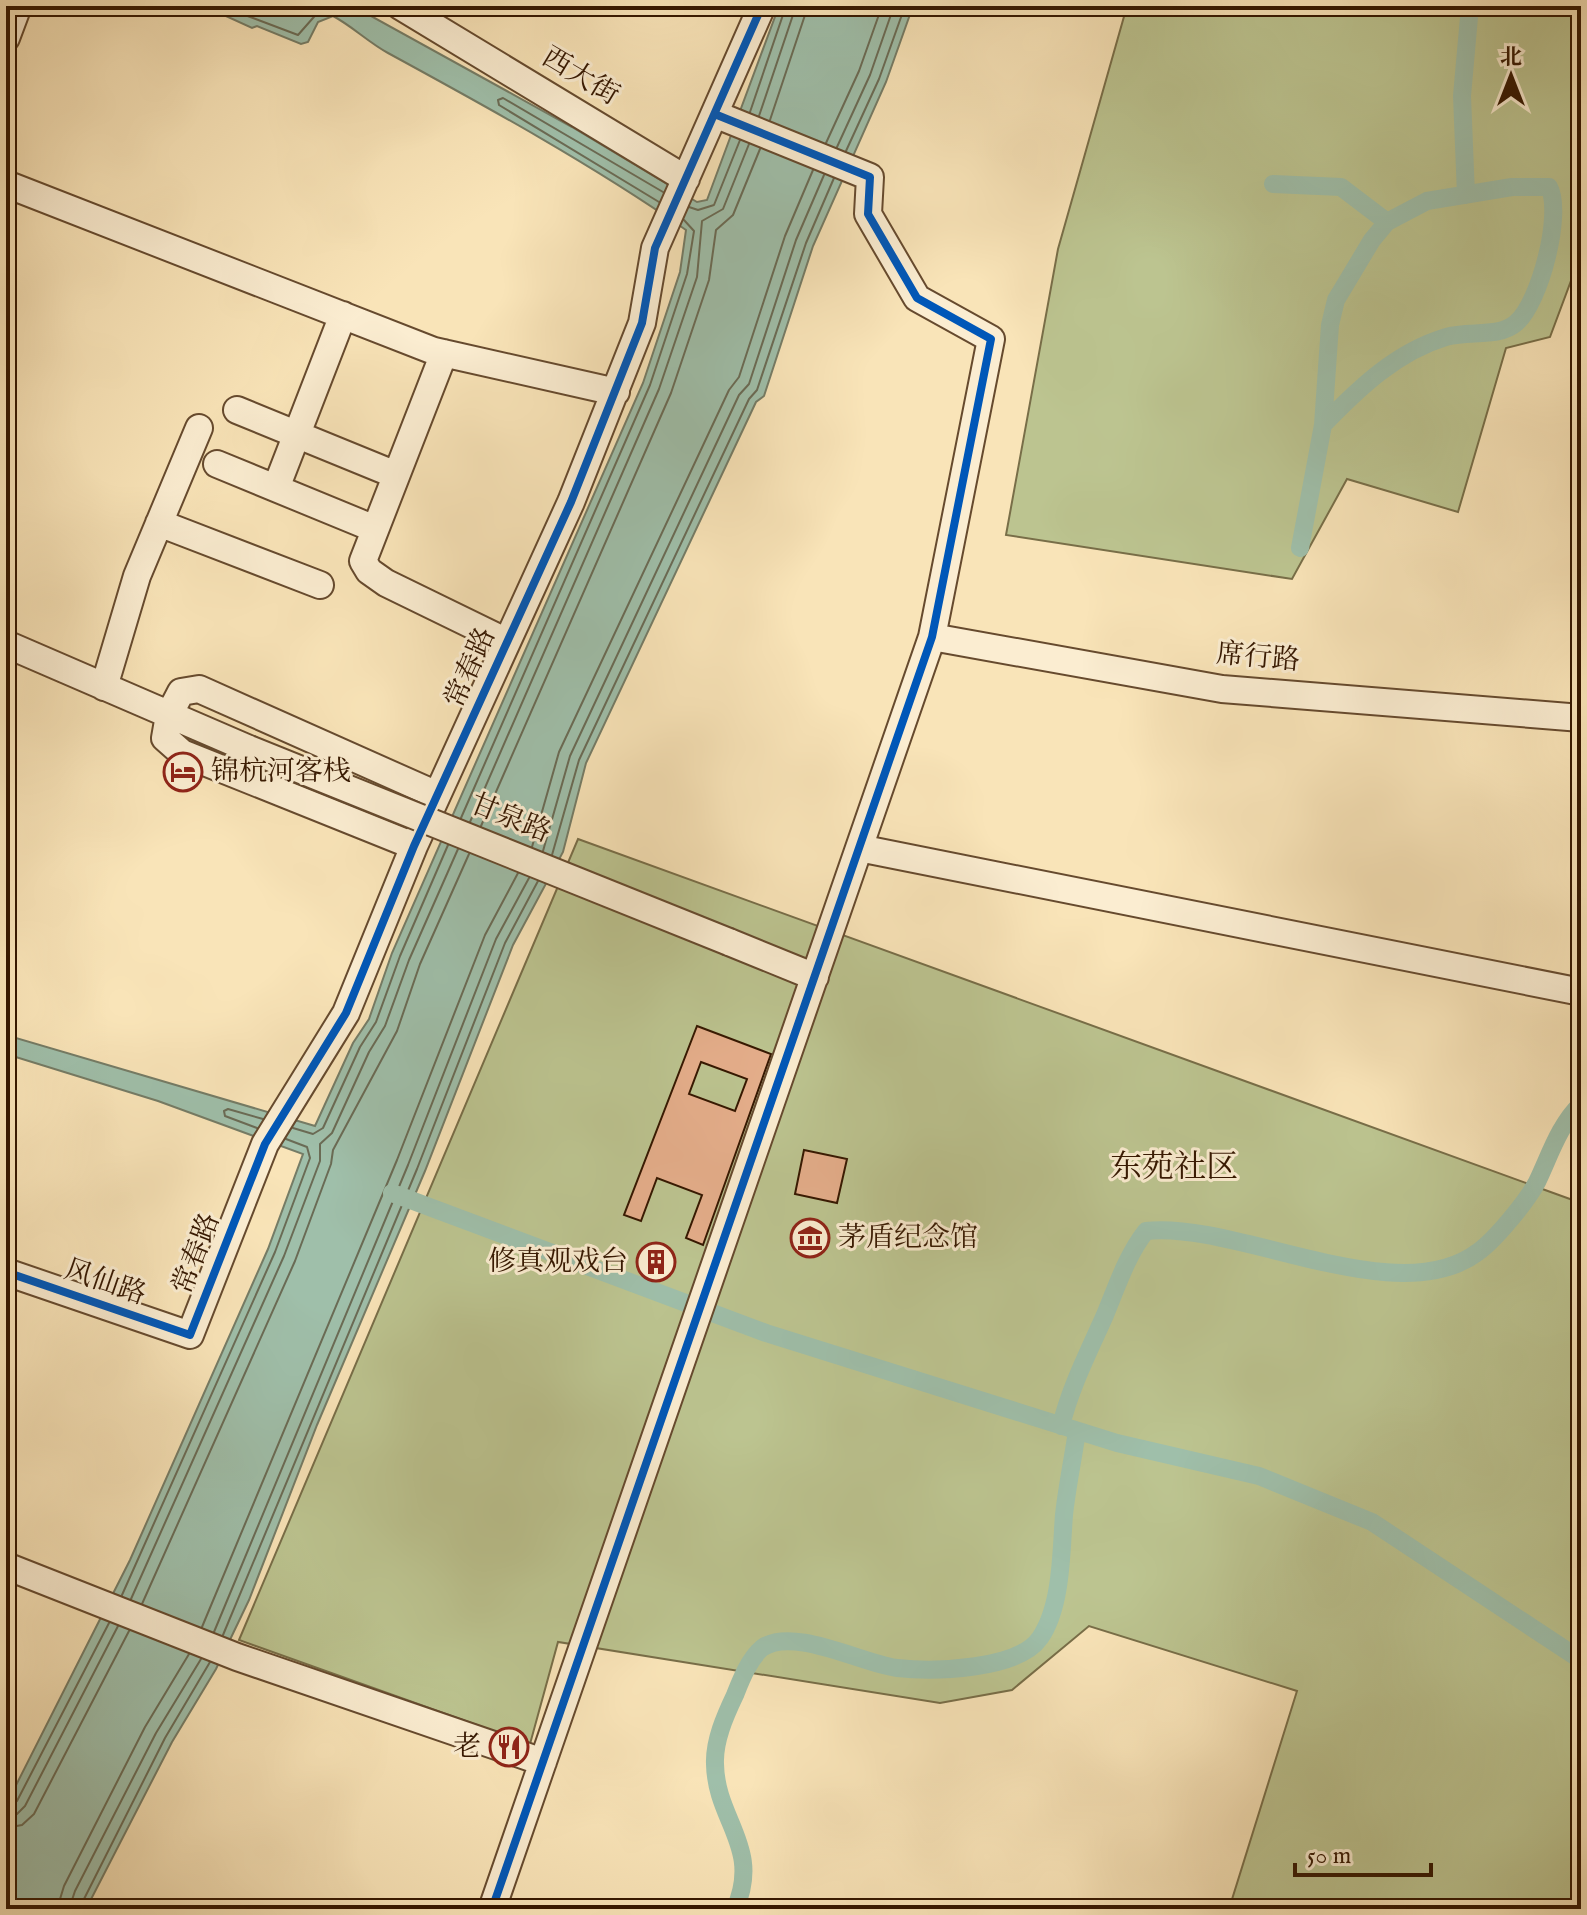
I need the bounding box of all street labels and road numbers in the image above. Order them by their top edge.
street label: 西大街 [535,40,625,114]
street label: 常春路 [438,623,504,713]
street label: 席行路 [1215,637,1301,679]
street label: 甘泉路 [464,787,556,851]
street label: 常春路 [166,1209,228,1299]
street label: 风仙路 [60,1253,150,1313]

